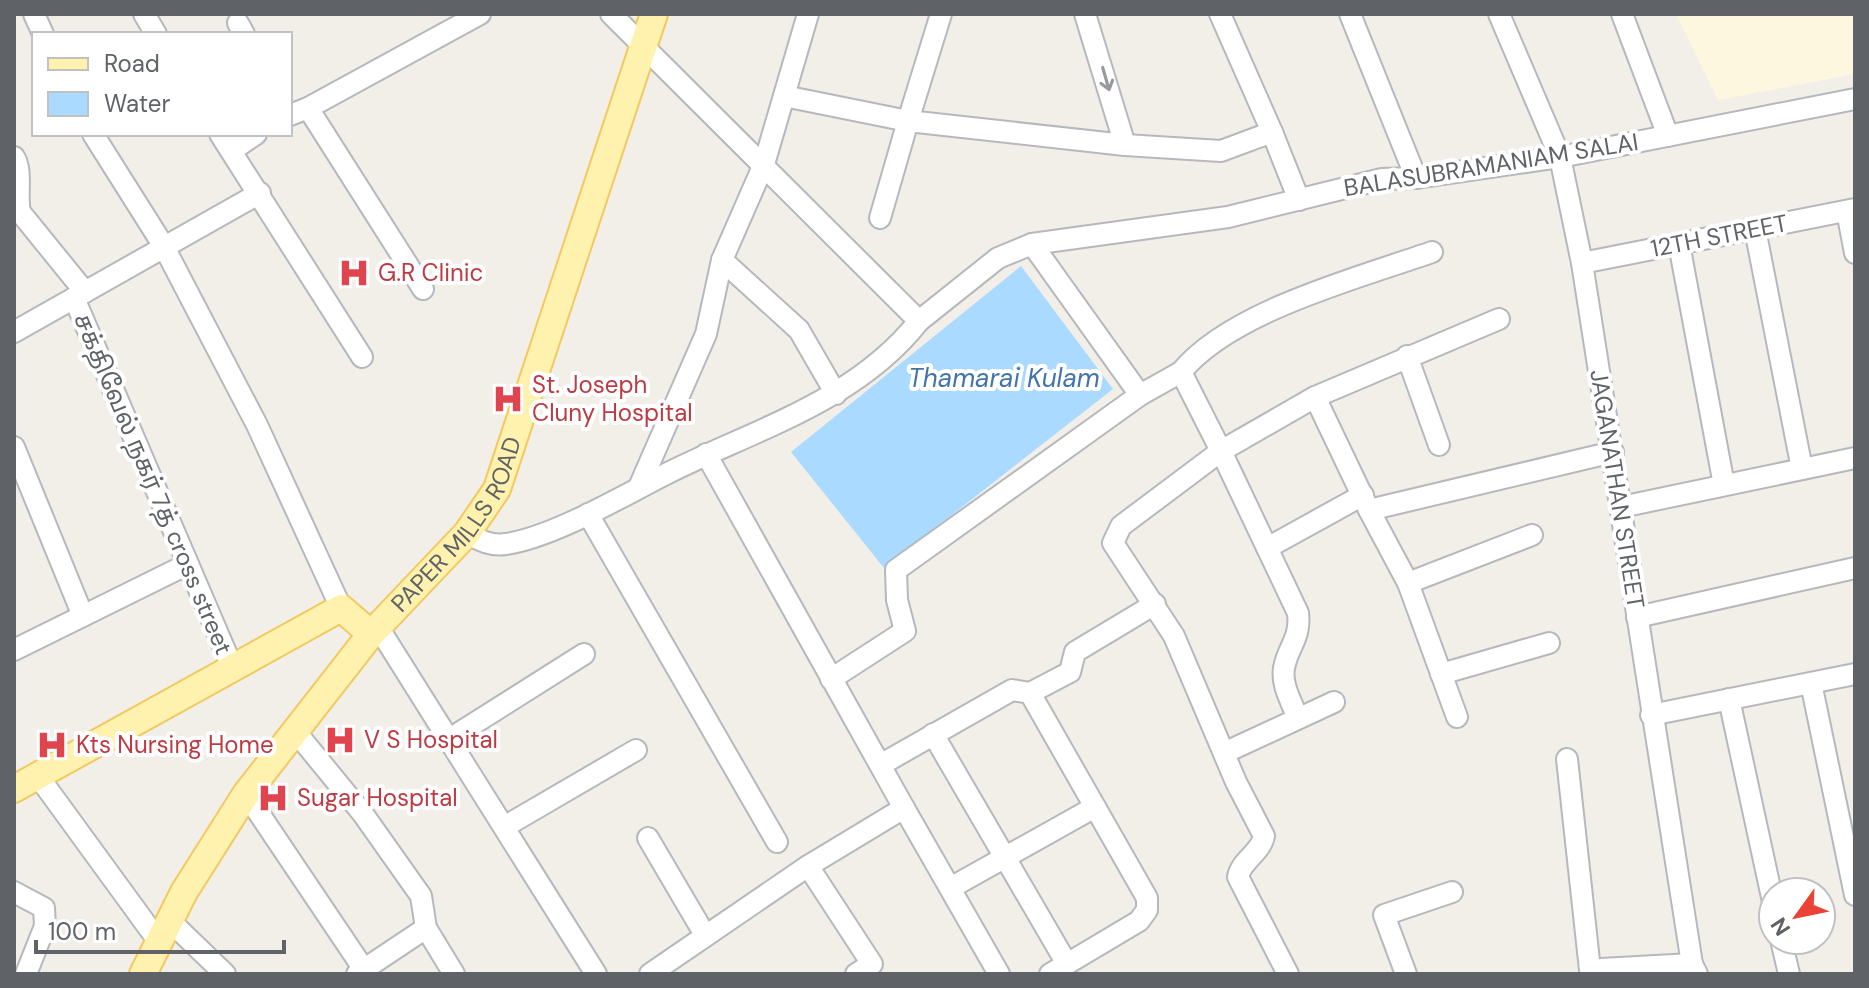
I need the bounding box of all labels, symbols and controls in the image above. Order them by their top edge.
legend [32,32,292,136]
text: Road [104,48,160,79]
one-way arrow [1100,66,1114,91]
text: Water [104,88,170,119]
street label: BALASUBRAMANIAM SALAI [1341,126,1640,203]
street label: 12TH STREET [1648,207,1790,264]
hospital icon: G.R Clinic [337,256,371,290]
place label: G.R Clinic [378,257,483,288]
street label: சக்திவேல் நகர் 7த் cross street [66,308,240,660]
water label: Thamarai Kulam [908,361,1100,395]
street label: JAGANATHAN STREET [1583,367,1652,611]
place label: St. Joseph Cluny Hospital [532,369,693,428]
hospital icon: St. Joseph Cluny Hospital [491,382,525,416]
street label: PAPER MILLS ROAD [384,433,528,618]
hospital icon: V S Hospital [323,723,357,757]
place label: V S Hospital [364,724,498,755]
hospital icon: Kts Nursing Home [35,728,69,762]
place label: Kts Nursing Home [76,729,274,760]
hospital icon: Sugar Hospital [256,781,290,815]
place label: Sugar Hospital [297,782,458,813]
north arrow [1757,876,1837,956]
scale bar [36,904,284,954]
text: N [1764,912,1797,941]
text: 100 m [48,916,116,947]

